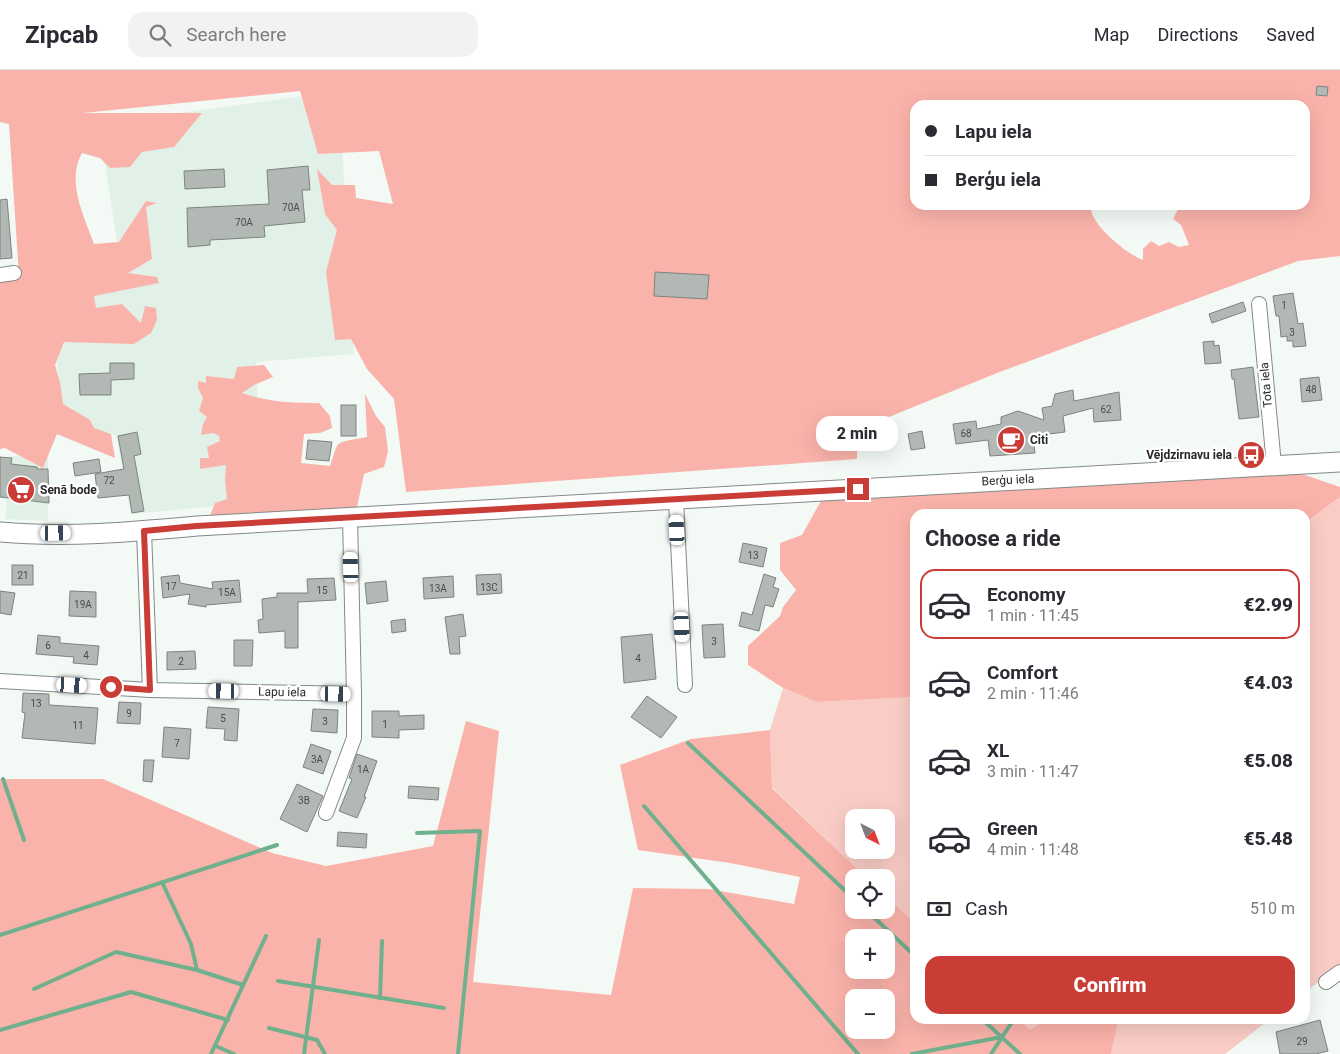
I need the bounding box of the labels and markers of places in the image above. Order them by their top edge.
cafe icon: Citi [996,425,1026,455]
place label: Citi [1030,433,1048,447]
bus stop icon: Vējdzirnavu iela [1236,440,1266,470]
place label: Vējdzirnavu iela [1146,448,1233,462]
supermarket icon: Senā bode [6,475,36,505]
place label: Senā bode [40,483,97,497]

